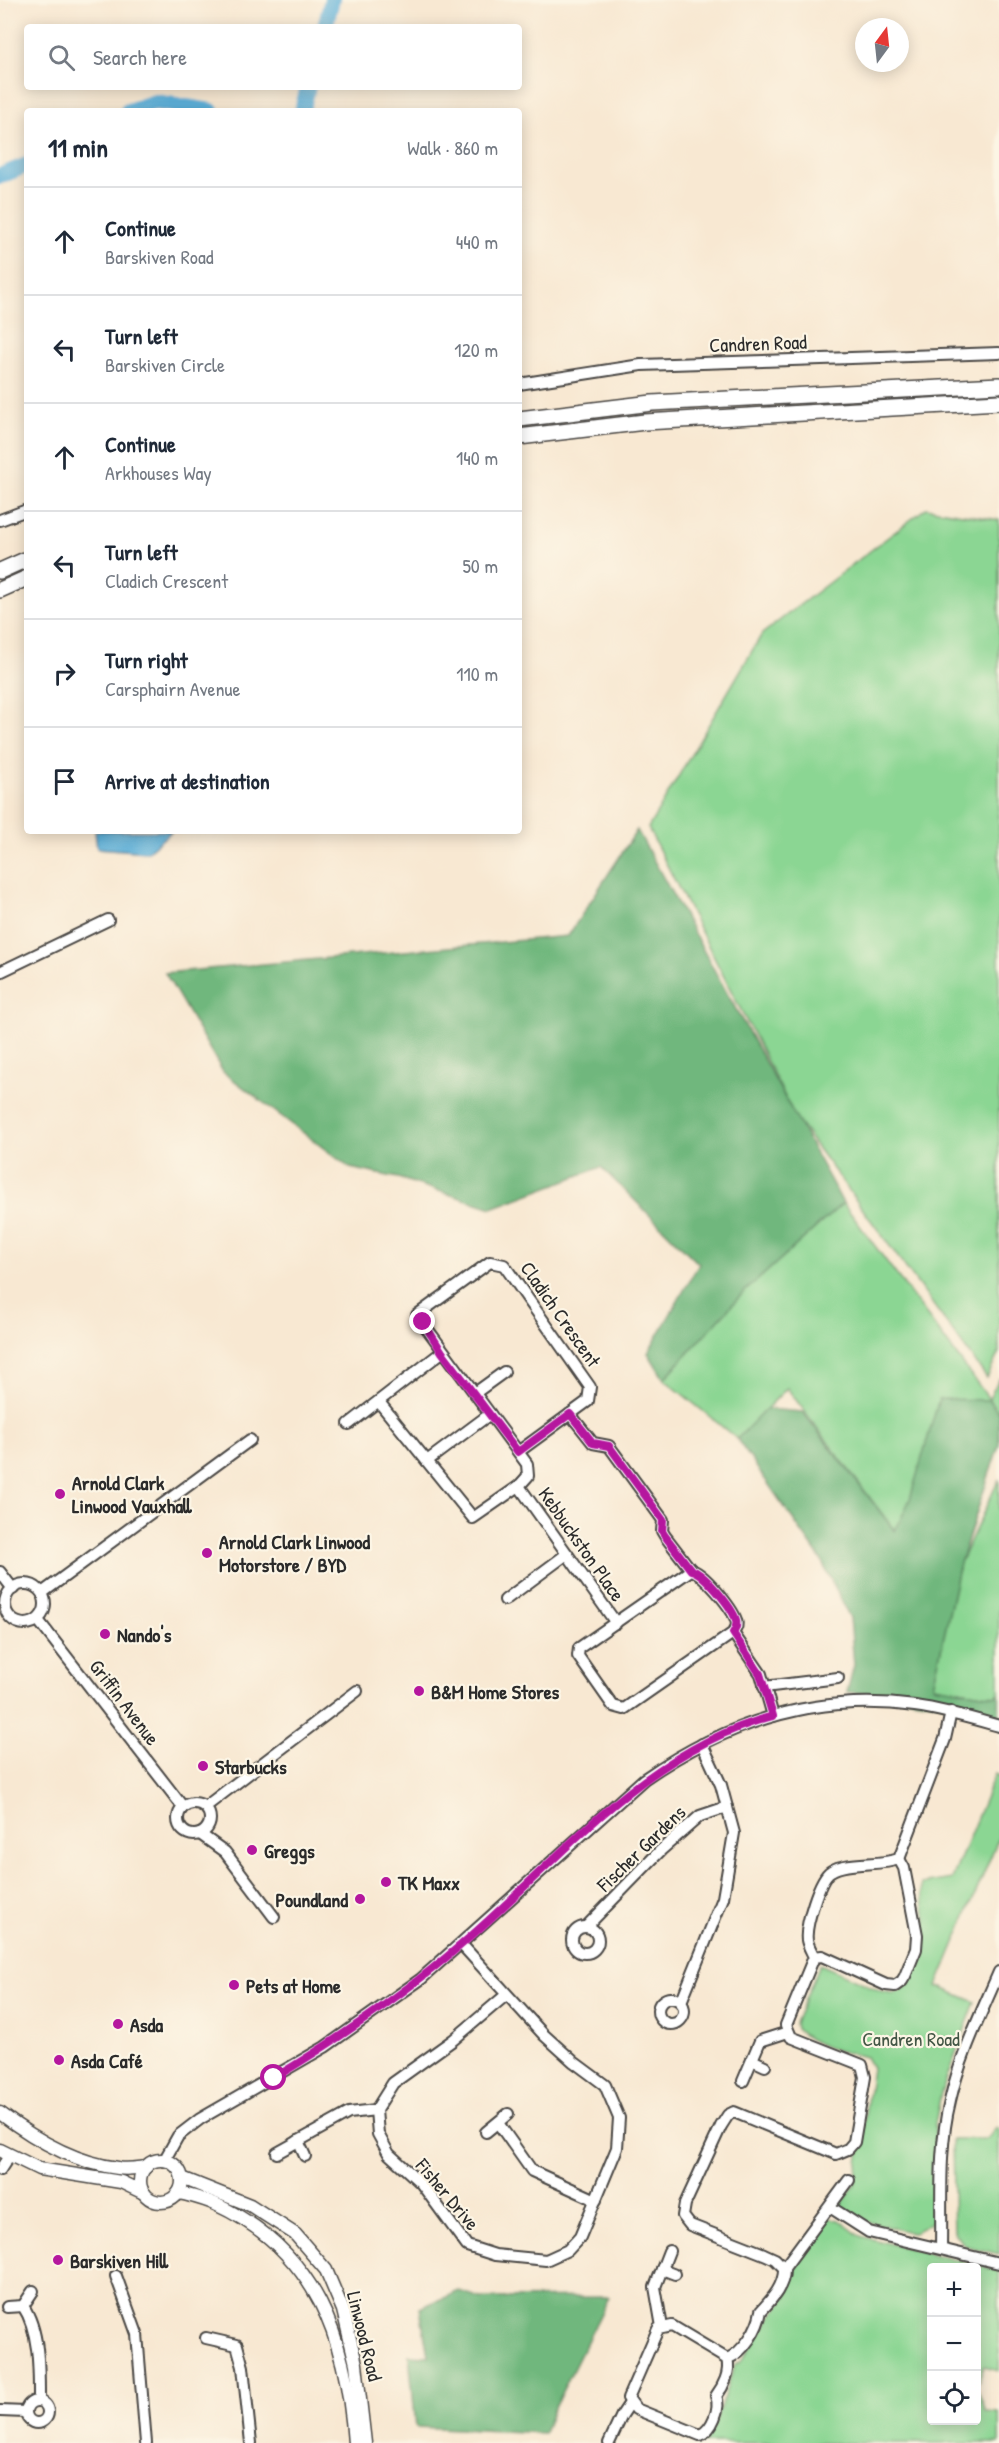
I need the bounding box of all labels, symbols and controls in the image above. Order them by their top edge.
north arrow [855,18,909,72]
search box [24,24,522,90]
icon: search [45,41,78,74]
text: Search here [93,42,187,72]
text: 11 min [48,130,108,165]
text: Walk · 860 m [407,134,498,161]
text: Continue [105,213,176,243]
icon: ahead [48,225,81,258]
text: 440 m [456,228,498,255]
text: Barskiven Road [105,243,214,270]
text: Turn left [105,321,178,351]
street label: Candren Road [709,328,807,358]
icon: left [48,333,81,366]
text: 120 m [454,336,498,363]
text: Barskiven Circle [105,351,225,378]
text: Continue [105,429,176,459]
icon: ahead [48,441,81,474]
text: 140 m [456,444,498,471]
text: Arkhouses Way [105,459,212,486]
text: Turn left [105,537,178,567]
icon: left [48,549,81,582]
text: 50 m [462,552,498,579]
text: Cladich Crescent [105,567,228,594]
text: Turn right [105,645,188,675]
icon: right [48,657,81,690]
text: 110 m [456,660,498,687]
text: Carsphairn Avenue [105,675,241,702]
icon: arrive [48,765,81,798]
text: Arrive at destination [105,766,270,796]
street label: Cladich Crescent [515,1256,608,1373]
route end [409,1308,435,1334]
place label: Arnold Clark Linwood Vauxhall [72,1469,193,1519]
street label: Kebbuckston Place [533,1481,631,1607]
marker: Arnold Clark Linwood Vauxhall [53,1487,67,1501]
place label: Arnold Clark Linwood Motorstore / BYD [219,1528,370,1578]
marker: Arnold Clark Linwood Motorstore / BYD [200,1546,214,1560]
place label: Nando's [117,1621,172,1648]
marker: Nando's [98,1627,112,1641]
street label: Griffin Avenue [84,1653,166,1751]
place label: B&M Home Stores [431,1678,560,1705]
marker: B&M Home Stores [412,1684,426,1698]
place label: Starbucks [215,1753,287,1780]
marker: Starbucks [196,1759,210,1773]
street label: Fischer Gardens [590,1799,691,1898]
place label: Greggs [264,1837,315,1865]
marker: Greggs [245,1843,259,1857]
place label: TK Maxx [397,1869,460,1896]
marker: TK Maxx [379,1875,393,1889]
place label: Poundland [275,1886,348,1913]
marker: Poundland [353,1892,367,1906]
place label: Pets at Home [246,1972,341,1999]
marker: Pets at Home [227,1978,241,1992]
place label: Asda [130,2011,163,2038]
marker: Asda [111,2017,125,2031]
park label: Candren Road [862,2025,960,2052]
place label: Asda Café [71,2047,143,2074]
marker: Asda Café [52,2053,66,2067]
route start [260,2064,286,2090]
street label: Fisher Drive [409,2152,486,2236]
place label: Barskiven Hill [70,2247,170,2274]
marker: Barskiven Hill [51,2253,65,2267]
map controls [927,2263,981,2425]
button: + [927,2263,981,2317]
street label: Linwood Road [341,2288,389,2384]
button: − [927,2317,981,2371]
button: locate [927,2371,981,2425]

